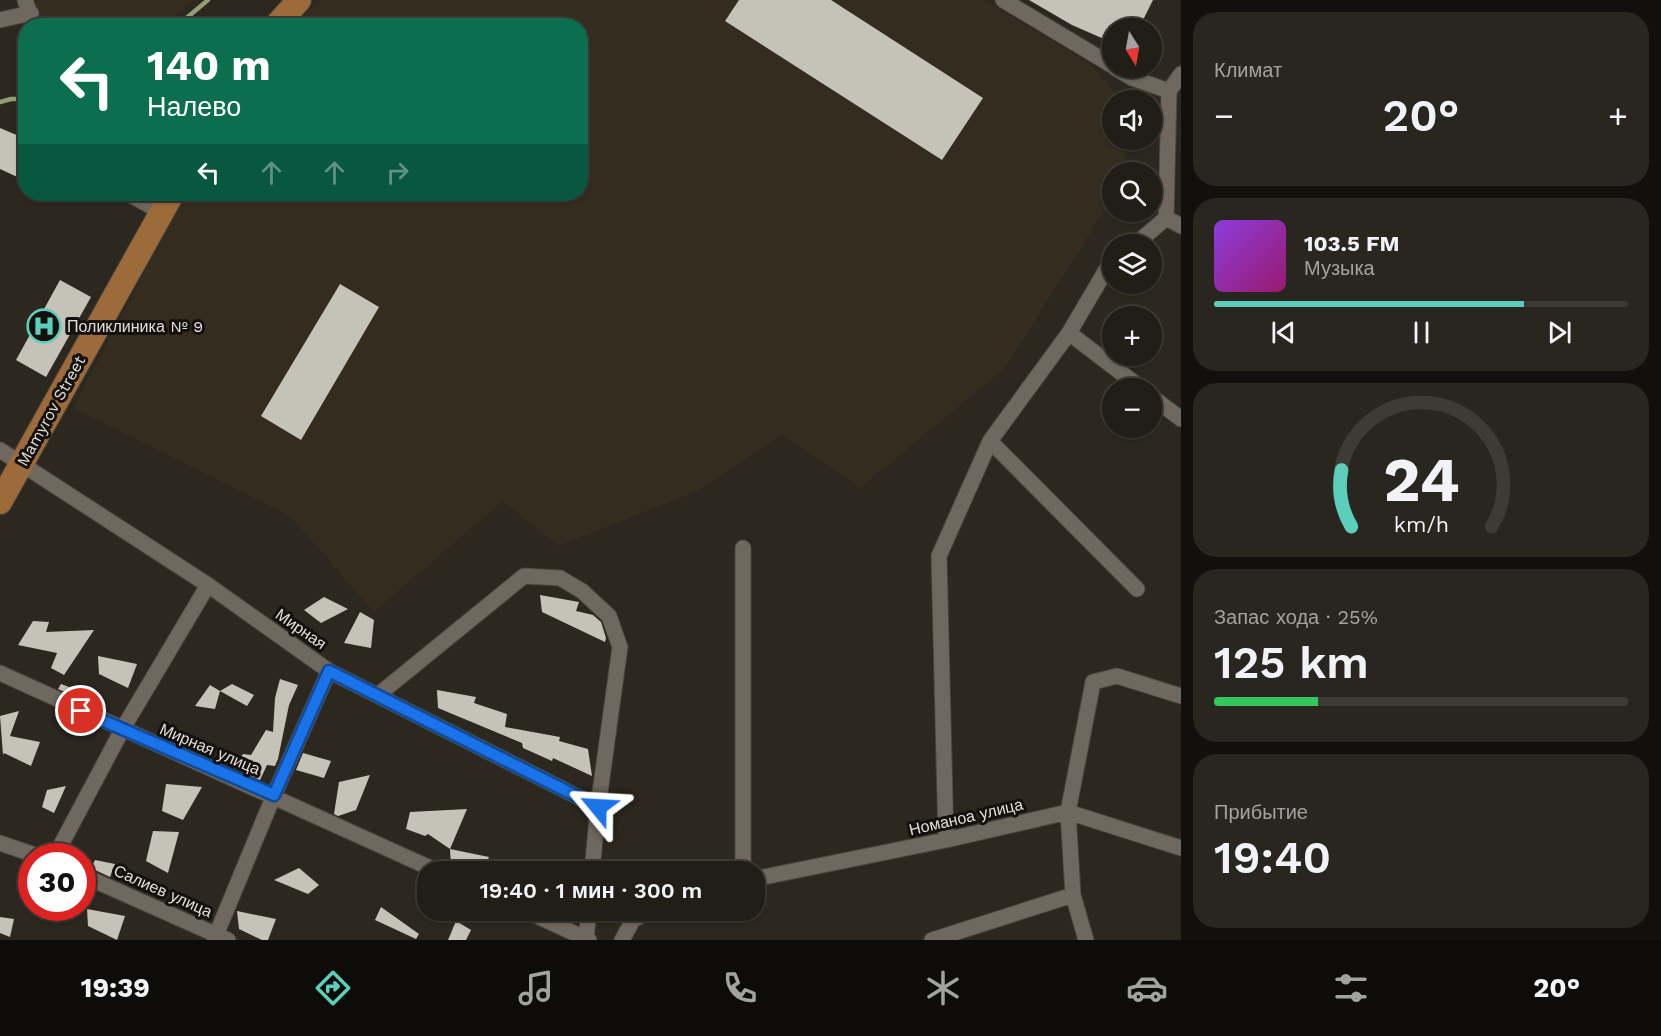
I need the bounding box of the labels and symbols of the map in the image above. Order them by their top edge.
north arrow [1102,18,1162,78]
hospital icon: Поликлиника № 9 [26,308,62,344]
place label: Поликлиника № 9 [67,317,203,336]
street label: Mamyrov Street [13,352,89,470]
street label: Мирная [272,605,330,653]
pin [55,685,106,736]
street label: Мирная улица [157,719,263,779]
position arrow [566,775,630,839]
street label: Номаноа улица [907,795,1025,839]
speed limit sign: 30 [18,843,96,921]
street label: Салиев улица [111,861,215,921]

